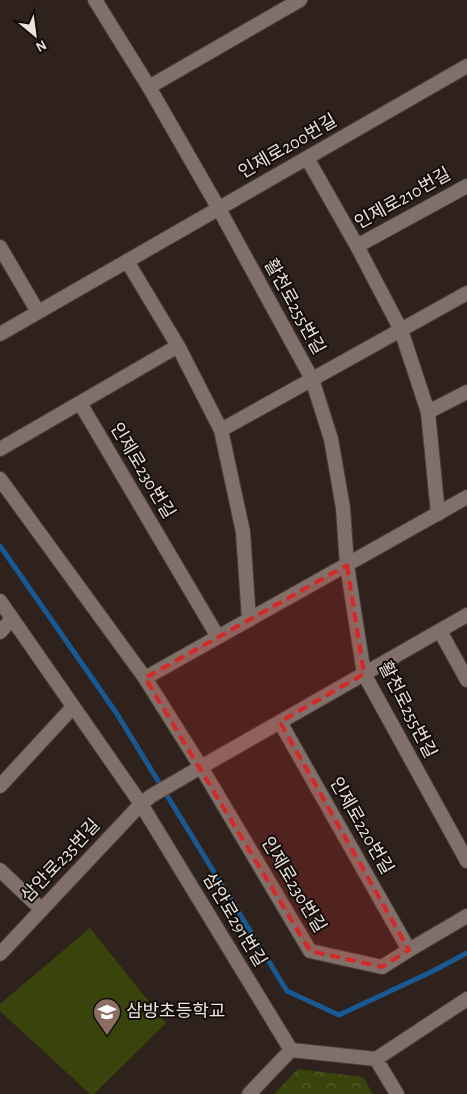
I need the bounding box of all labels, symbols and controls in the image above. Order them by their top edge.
north arrow [10,10,60,60]
text: N [33,37,48,54]
street label: 인제로200번길 [235,110,340,182]
street label: 인제로210번길 [351,164,454,233]
street label: 활천로255번길 [260,255,329,358]
street label: 인제로230번길 [106,419,179,522]
street label: 활천로255번길 [375,658,441,761]
street label: 인제로220번길 [326,773,398,878]
street label: 삼안로235번길 [17,815,104,906]
street label: 인제로230번길 [257,833,330,936]
street label: 삼안로291번길 [199,869,271,970]
school or university icon: 삼방초등학교 [92,997,122,1036]
place label: 삼방초등학교 [126,1001,225,1021]

